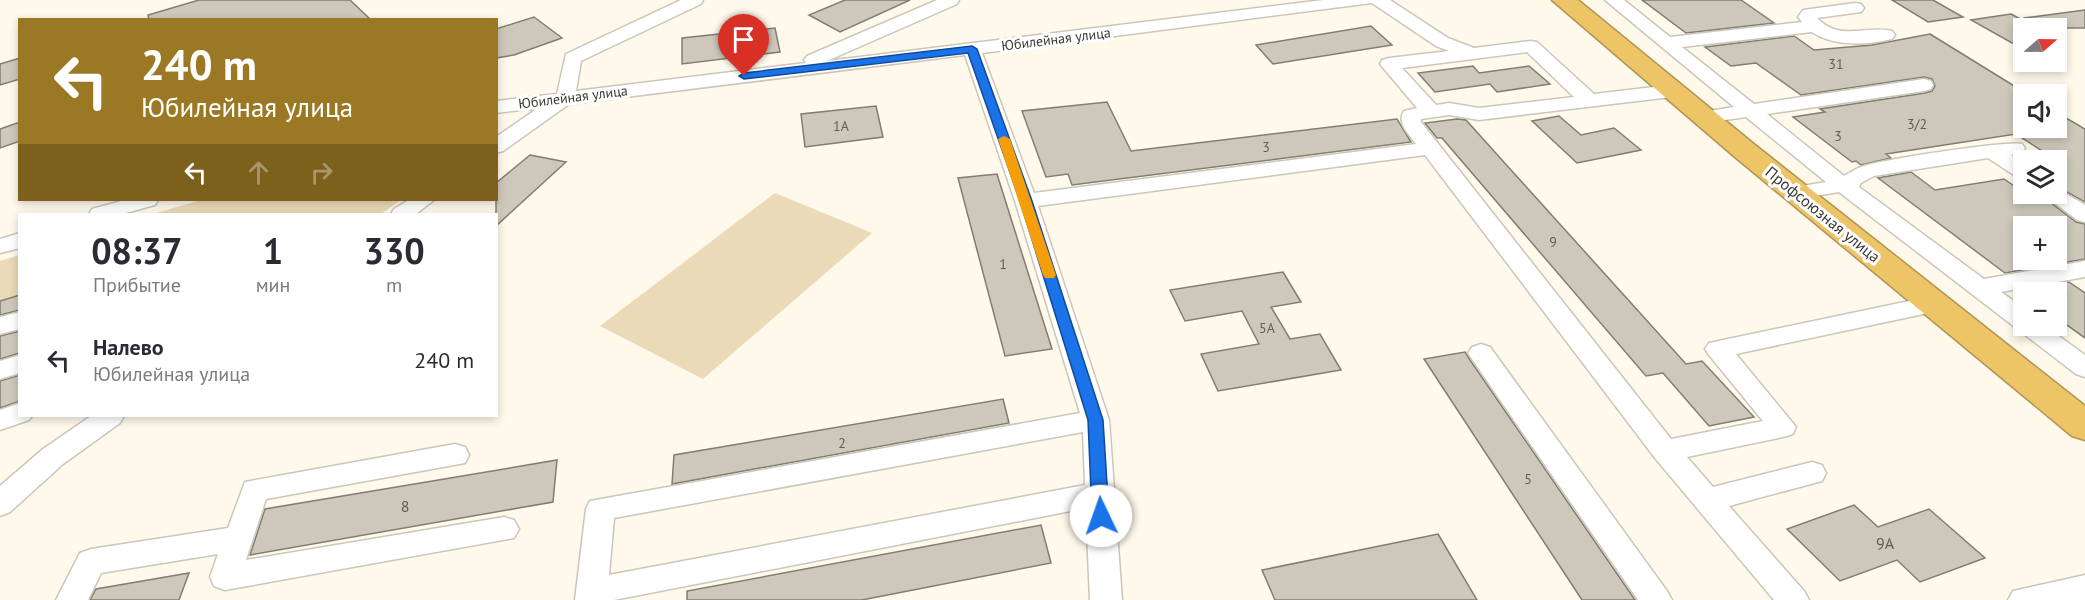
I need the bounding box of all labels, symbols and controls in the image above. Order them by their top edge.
pin [718,14,769,76]
north arrow [2013,18,2067,72]
map controls [2013,18,2067,336]
icon: arrive [727,23,760,56]
street label: Юбилейная улица [1000,23,1112,55]
text: 240 m [141,37,257,92]
icon: left [42,42,120,120]
house number: 31 [1828,55,1844,73]
street label: Юбилейная улица [517,81,629,113]
button: sound [2013,84,2067,138]
text: Юбилейная улица [141,90,353,124]
house number: 3/2 [1907,115,1927,133]
house number: 1А [833,117,850,135]
house number: 3 [1834,127,1842,145]
house number: 3 [1262,138,1270,156]
button: layers [2013,150,2067,204]
icon: left [179,156,212,189]
icon: ahead [242,156,275,189]
icon: right [305,156,338,189]
street label: Профсоюзная улица [1762,162,1884,266]
button: + [2013,216,2067,270]
text: 08:37 [91,227,183,274]
text: 1 [263,227,283,274]
text: 330 [364,227,425,274]
house number: 9 [1549,233,1557,251]
house number: 1 [999,255,1007,273]
text: Прибытие [93,272,181,298]
text: мин [256,272,290,298]
text: m [386,272,402,298]
button: − [2013,282,2067,336]
house number: 5А [1259,319,1276,337]
text: Налево [93,333,164,361]
icon: left [42,344,75,377]
text: 240 m [414,346,474,374]
text: Юбилейная улица [93,361,250,387]
house number: 2 [838,434,846,452]
house number: 5 [1524,470,1532,488]
position arrow [1069,484,1133,548]
house number: 8 [401,496,409,516]
house number: 9А [1876,533,1895,553]

